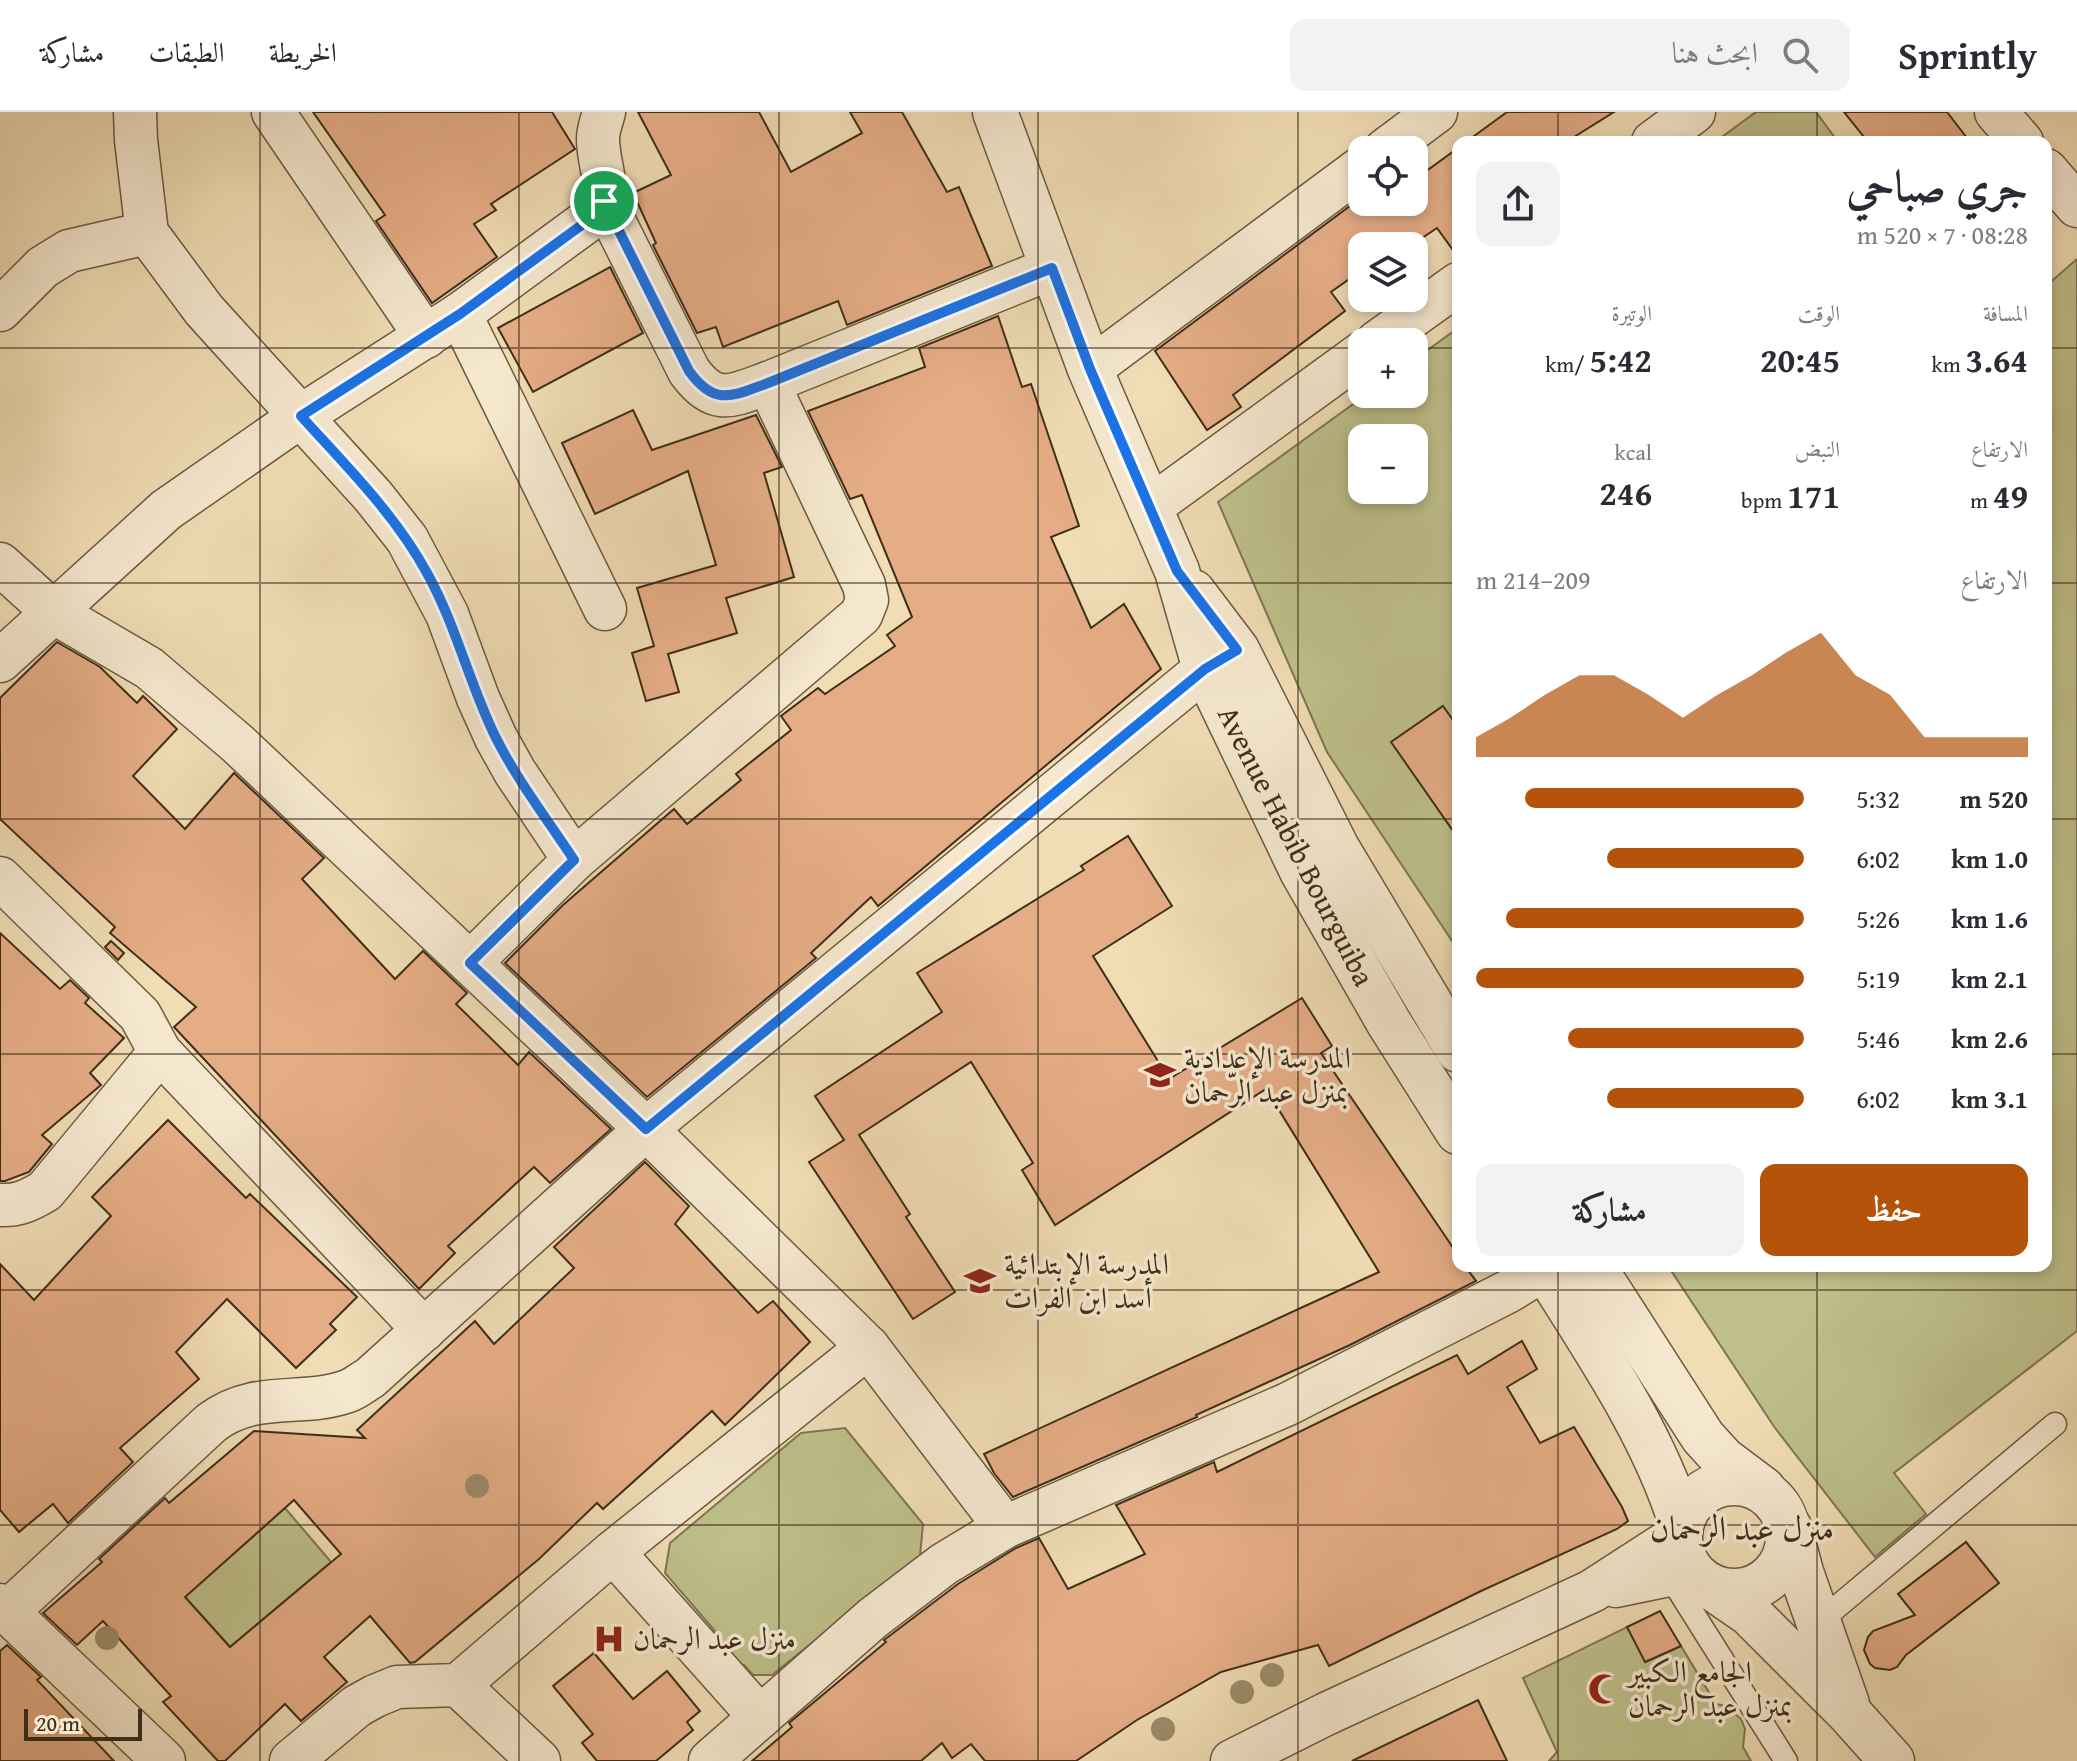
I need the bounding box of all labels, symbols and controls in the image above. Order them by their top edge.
search box [1290,19,1850,91]
text: Sprintly [1898,27,2037,83]
text: ابحث هنا [1671,30,1758,74]
text: مشاركة [40,31,104,72]
text: الطبقات [148,31,225,72]
text: الخريطة [269,31,337,72]
icon: search [1778,33,1822,77]
map controls [1348,136,1428,504]
button: locate [1348,136,1428,216]
text: جري صباحي [1846,153,2028,217]
button: share [1476,162,1560,246]
pin [570,167,638,235]
icon: arrive [582,179,626,223]
text: 08:28 · 7 × 520 m [1857,215,2028,254]
button: layers [1348,232,1428,312]
text: الوتيرة [1611,297,1652,329]
text: الوقت [1798,297,1840,329]
text: المسافة [1983,297,2028,329]
button: + [1348,328,1428,408]
text: 5:42 [1590,335,1652,384]
text: 20:45 [1760,335,1840,384]
text: 3.64 [1966,335,2028,384]
text: /km [1545,348,1590,380]
text: km [1932,348,1966,380]
button: − [1348,424,1428,504]
text: النبض [1795,433,1840,465]
text: الارتفاع [1971,433,2028,465]
text: kcal [1614,436,1652,468]
text: 246 [1599,468,1652,517]
text: 171 [1787,471,1840,520]
text: 49 [1993,471,2028,520]
text: bpm [1741,484,1787,516]
text: m [1970,484,1993,516]
text: 209–214 m [1476,560,1590,599]
text: الارتفاع [1961,560,2028,599]
street label: Avenue Habib Bourguiba [1207,698,1387,993]
text: 5:32 [1856,779,1900,818]
text: 520 m [1960,779,2028,818]
text: 6:02 [1856,839,1900,878]
text: 1.0 km [1951,839,2028,878]
text: 5:26 [1856,899,1900,938]
text: 1.6 km [1951,899,2028,938]
text: 5:19 [1856,959,1900,998]
text: 2.1 km [1951,959,2028,998]
text: 5:46 [1856,1019,1900,1058]
text: 2.6 km [1951,1019,2028,1058]
place label: المدرسة الإعدادية بمنزل عبد الرّحمان [1184,1035,1351,1113]
school or university icon: المدرسة الإعدادية بمنزل عبد الرّحمان [1143,1058,1177,1092]
text: 6:02 [1856,1079,1900,1118]
text: 3.1 km [1951,1079,2028,1118]
button: مشاركة [1476,1164,1744,1256]
button: حفظ [1760,1164,2028,1256]
place label: المدرسة الإبتدائية أسد ابن الفرات [1004,1241,1169,1319]
school or university icon: المدرسة الإبتدائية أسد ابن الفرات [963,1264,997,1298]
district label: منزل عبد الرحمان [1650,1503,1834,1552]
place label: منزل عبد الرحمان [633,1616,796,1660]
hospital icon: منزل عبد الرحمان [592,1622,626,1656]
place label: الجامع الكبير بمنزل عبد الرحمان [1625,1649,1792,1727]
mosque icon: الجامع الكبير بمنزل عبد الرحمان [1587,1672,1621,1706]
scale bar [24,1705,142,1741]
text: 20 m [36,1707,80,1739]

